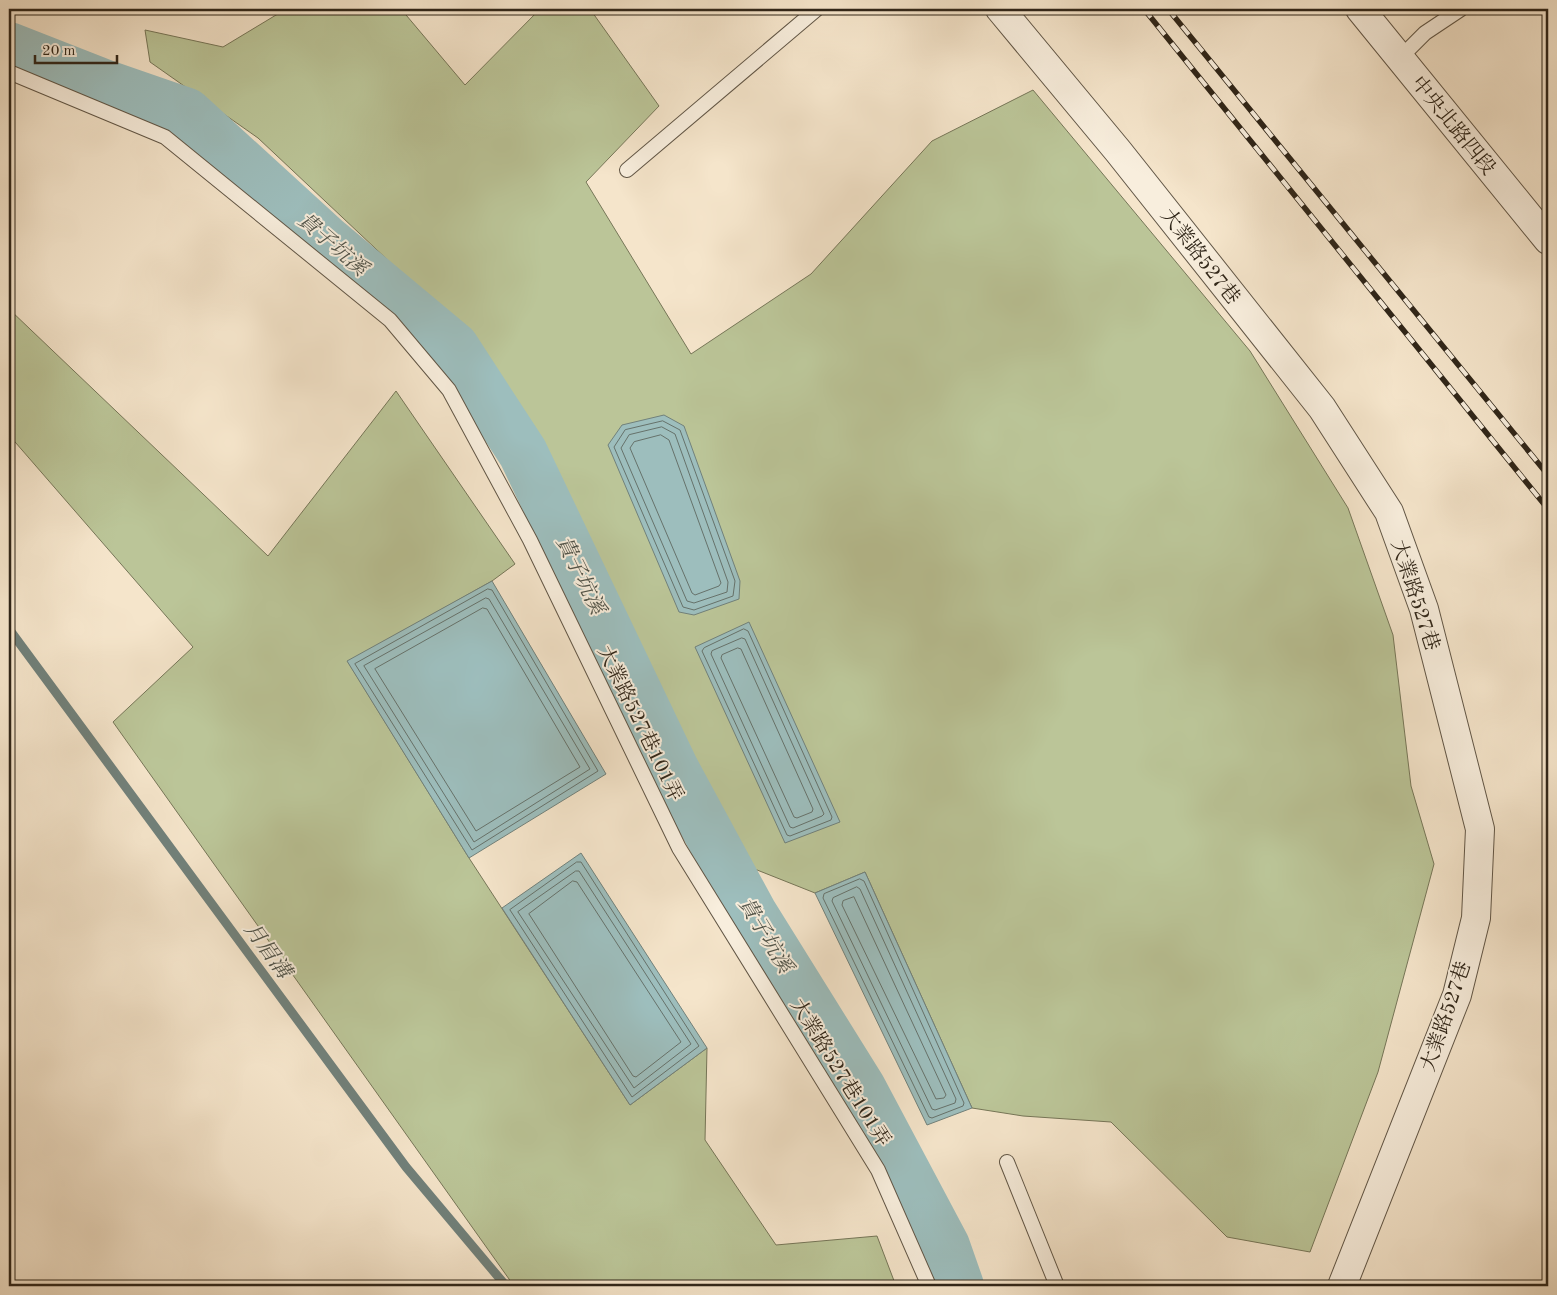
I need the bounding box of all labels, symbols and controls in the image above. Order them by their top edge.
scale bar [35,32,118,64]
text: 20 m [42,44,76,59]
street label: 中央北路四段 [1407,72,1500,179]
street label: 大業路527巷 [1156,205,1244,309]
water label: 貴子坑溪 [293,208,373,282]
water label: 貴子坑溪 [552,532,610,620]
street label: 大業路527巷 [1387,537,1443,653]
street label: 大業路527巷101弄 [593,642,687,804]
water label: 貴子坑溪 [734,893,798,979]
water label: 月眉溝 [240,918,297,985]
street label: 大業路527巷 [1417,958,1475,1074]
street label: 大業路527巷101弄 [786,995,894,1150]

